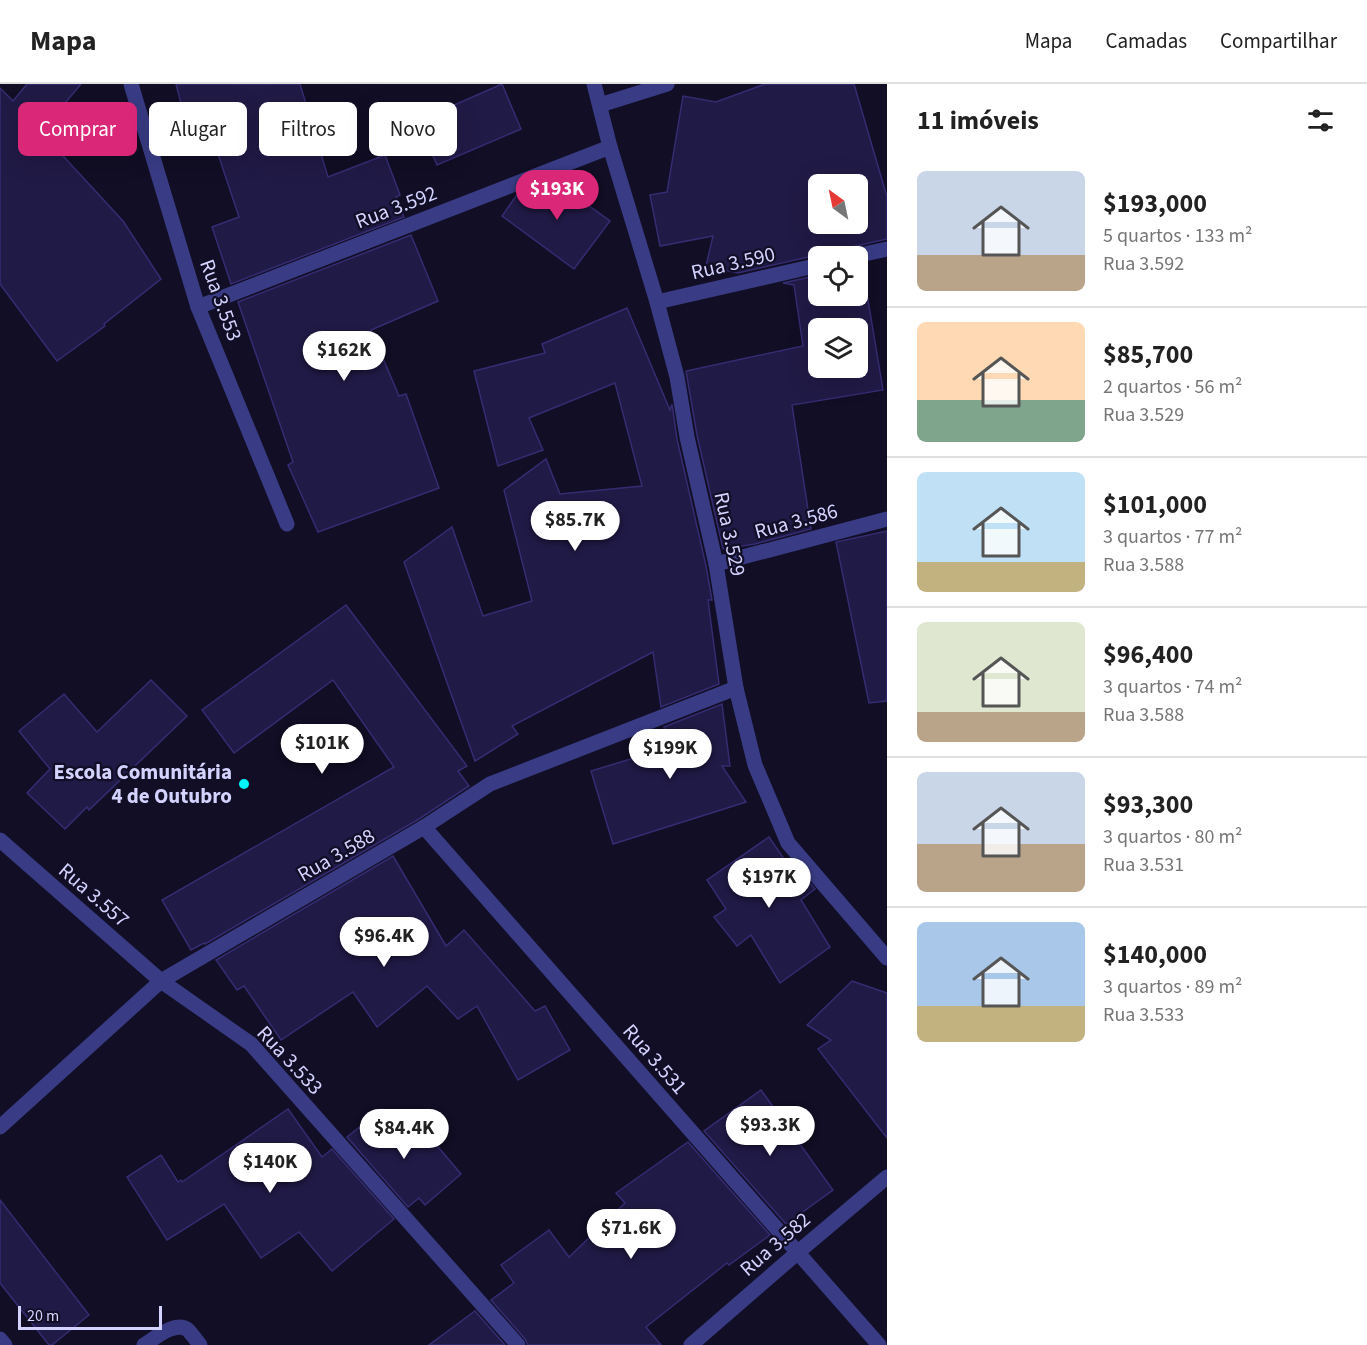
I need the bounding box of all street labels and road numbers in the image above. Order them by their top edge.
street label: Rua 3.592 [351,178,441,236]
street label: Rua 3.590 [688,239,778,287]
street label: Rua 3.553 [192,255,250,345]
street label: Rua 3.529 [706,489,754,579]
street label: Rua 3.586 [751,495,841,547]
street label: Rua 3.588 [292,821,380,889]
street label: Rua 3.557 [52,856,136,934]
street label: Rua 3.531 [616,1017,694,1101]
street label: Rua 3.533 [250,1019,330,1101]
street label: Rua 3.582 [733,1205,817,1283]

